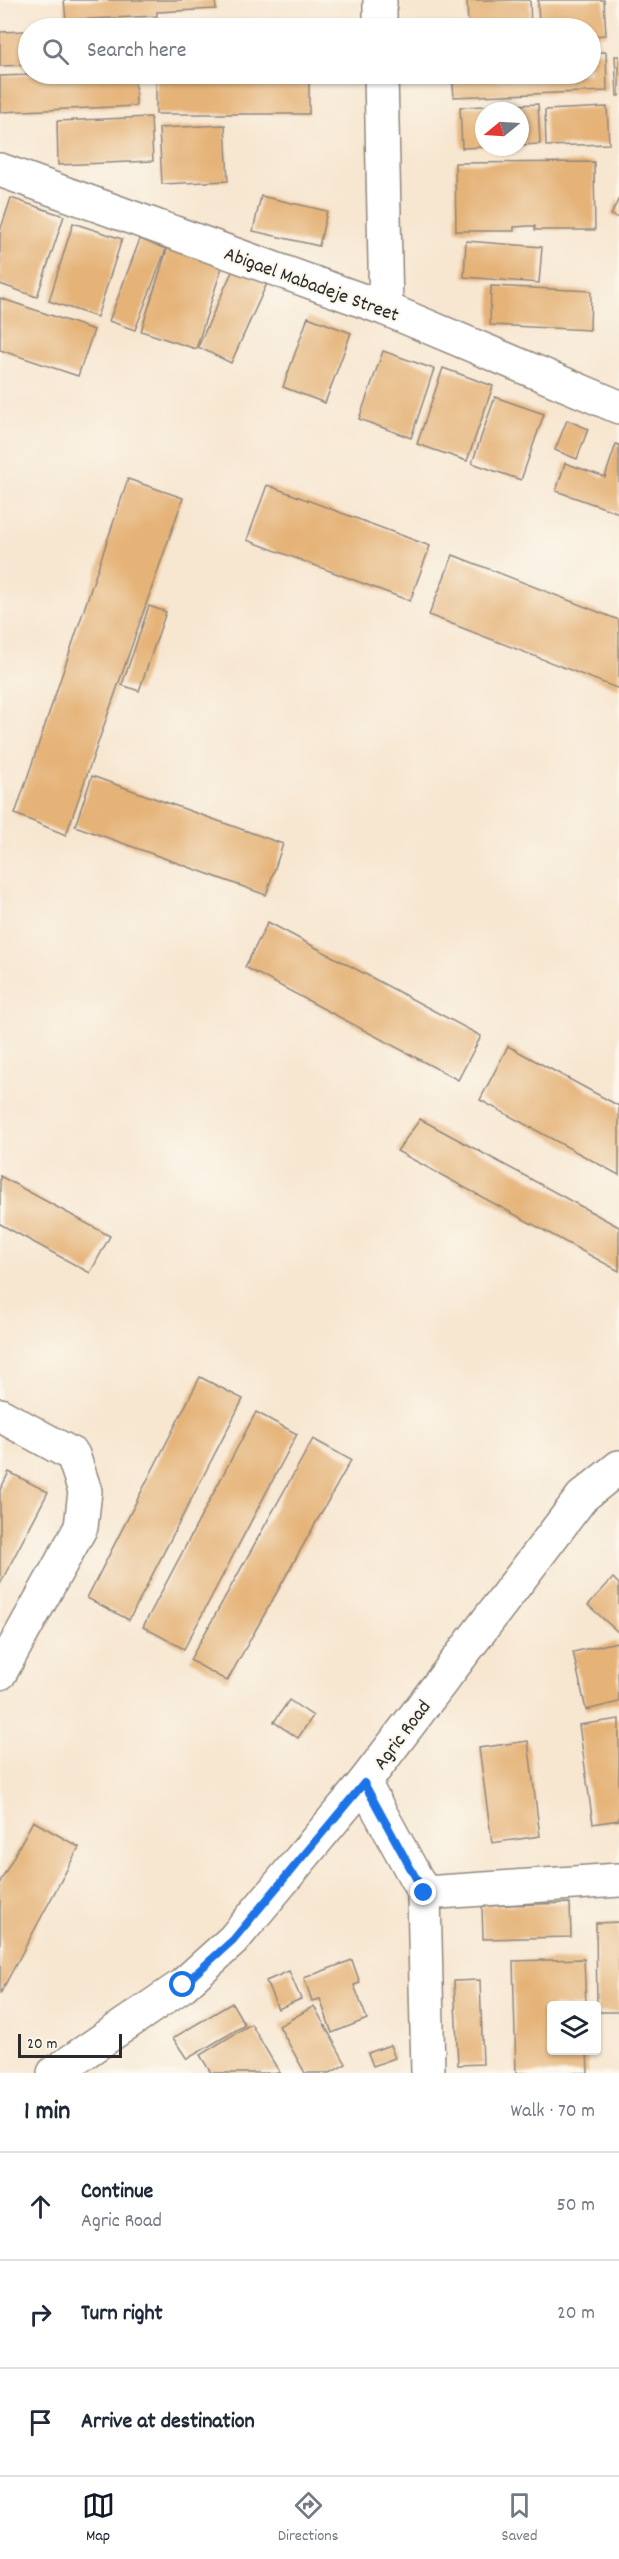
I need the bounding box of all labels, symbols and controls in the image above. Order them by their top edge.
search box [18,18,601,84]
icon: search [39,35,72,68]
text: Search here [87,36,186,67]
north arrow [475,102,529,156]
street label: Abigael Mabadeje Street [220,241,402,330]
street label: Agric Road [368,1695,439,1776]
route end [410,1879,436,1905]
route start [169,1971,195,1997]
map controls [547,2001,601,2055]
button: layers [547,2001,601,2055]
scale bar [18,2031,122,2058]
text: 20 m [27,2033,57,2056]
text: 1 min [24,2094,70,2131]
text: Walk · 70 m [511,2098,595,2126]
text: Continue [81,2177,153,2208]
icon: ahead [24,2190,57,2223]
text: 50 m [557,2192,595,2220]
text: Agric Road [81,2208,162,2236]
icon: right [24,2298,57,2331]
text: Turn right [81,2299,163,2330]
text: 20 m [557,2300,595,2328]
icon: arrive [24,2406,57,2439]
text: Arrive at destination [81,2407,255,2438]
tab: Map [82,2489,115,2548]
tab: Directions [278,2489,338,2548]
tab: Saved [502,2489,537,2548]

